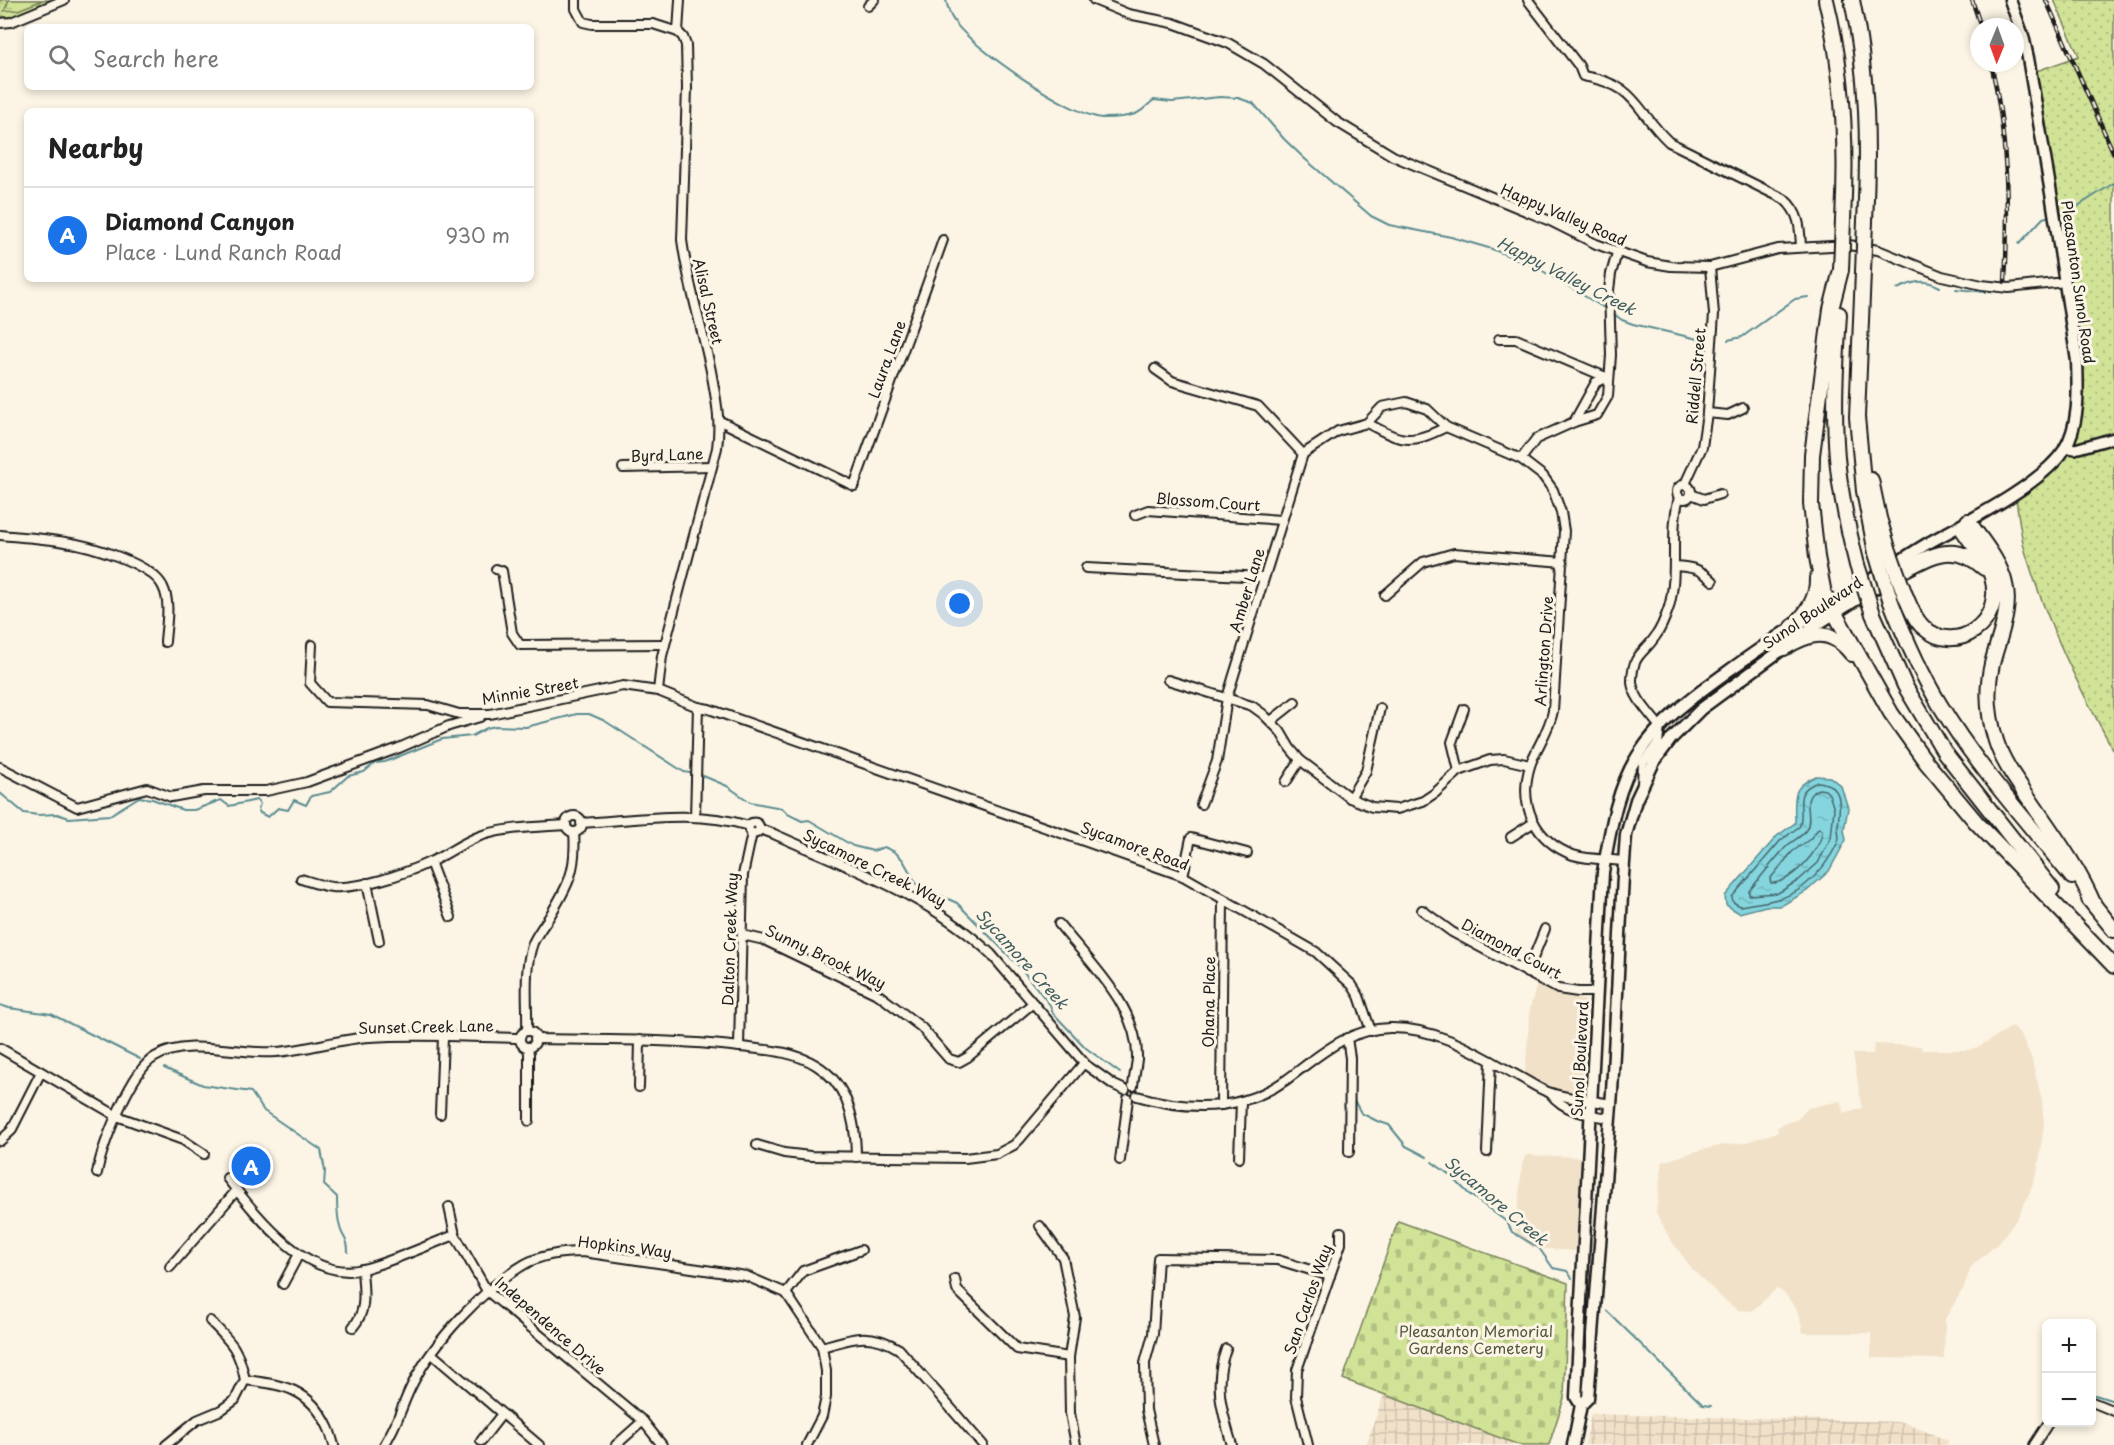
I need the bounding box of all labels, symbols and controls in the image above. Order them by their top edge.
north arrow [1970,18,2024,72]
search box [24,24,534,90]
icon: search [45,41,78,74]
text: Search here [93,41,219,74]
text: Nearby [48,128,143,167]
street label: Happy Valley Road [1497,177,1631,251]
street label: Pleasanton Sunol Road [2056,199,2102,365]
text: Diamond Canyon [105,204,295,237]
text: A [60,220,75,250]
text: 930 m [445,220,510,250]
water label: Happy Valley Creek [1493,230,1642,321]
text: Place · Lund Ranch Road [105,237,342,267]
street label: Alisal Street [688,256,730,347]
street label: Laura Lane [861,317,911,401]
street label: Riddell Street [1679,327,1711,425]
street label: Byrd Lane [630,441,704,467]
street label: Blossom Court [1155,486,1261,516]
street label: Amber Lane [1222,545,1270,635]
street label: Sunol Boulevard [1757,570,1867,654]
your location [945,589,974,618]
street label: Arlington Drive [1528,595,1558,707]
street label: Minnie Street [480,670,580,710]
street label: Sycamore Road [1078,815,1192,875]
street label: Sycamore Creek Way [800,822,950,912]
street label: Dalton Creek Way [715,872,743,1006]
water label: Sycamore Creek [971,902,1076,1015]
street label: Diamond Court [1458,912,1566,984]
street label: Sunny Brook Way [762,918,890,994]
street label: Ohana Place [1196,956,1220,1048]
street label: Sunol Boulevard [1564,1000,1594,1118]
street label: Sunset Creek Lane [358,1013,494,1039]
pin: A [232,1144,270,1188]
water label: Sycamore Creek [1440,1150,1555,1251]
street label: Hopkins Way [577,1229,673,1263]
street label: San Carlos Way [1277,1241,1337,1357]
street label: Independence Drive [490,1270,612,1380]
park label: Pleasanton Memorial Gardens Cemetery [1399,1319,1553,1359]
map controls [2042,1319,2096,1427]
button: + [2042,1319,2096,1373]
button: − [2042,1373,2096,1427]

